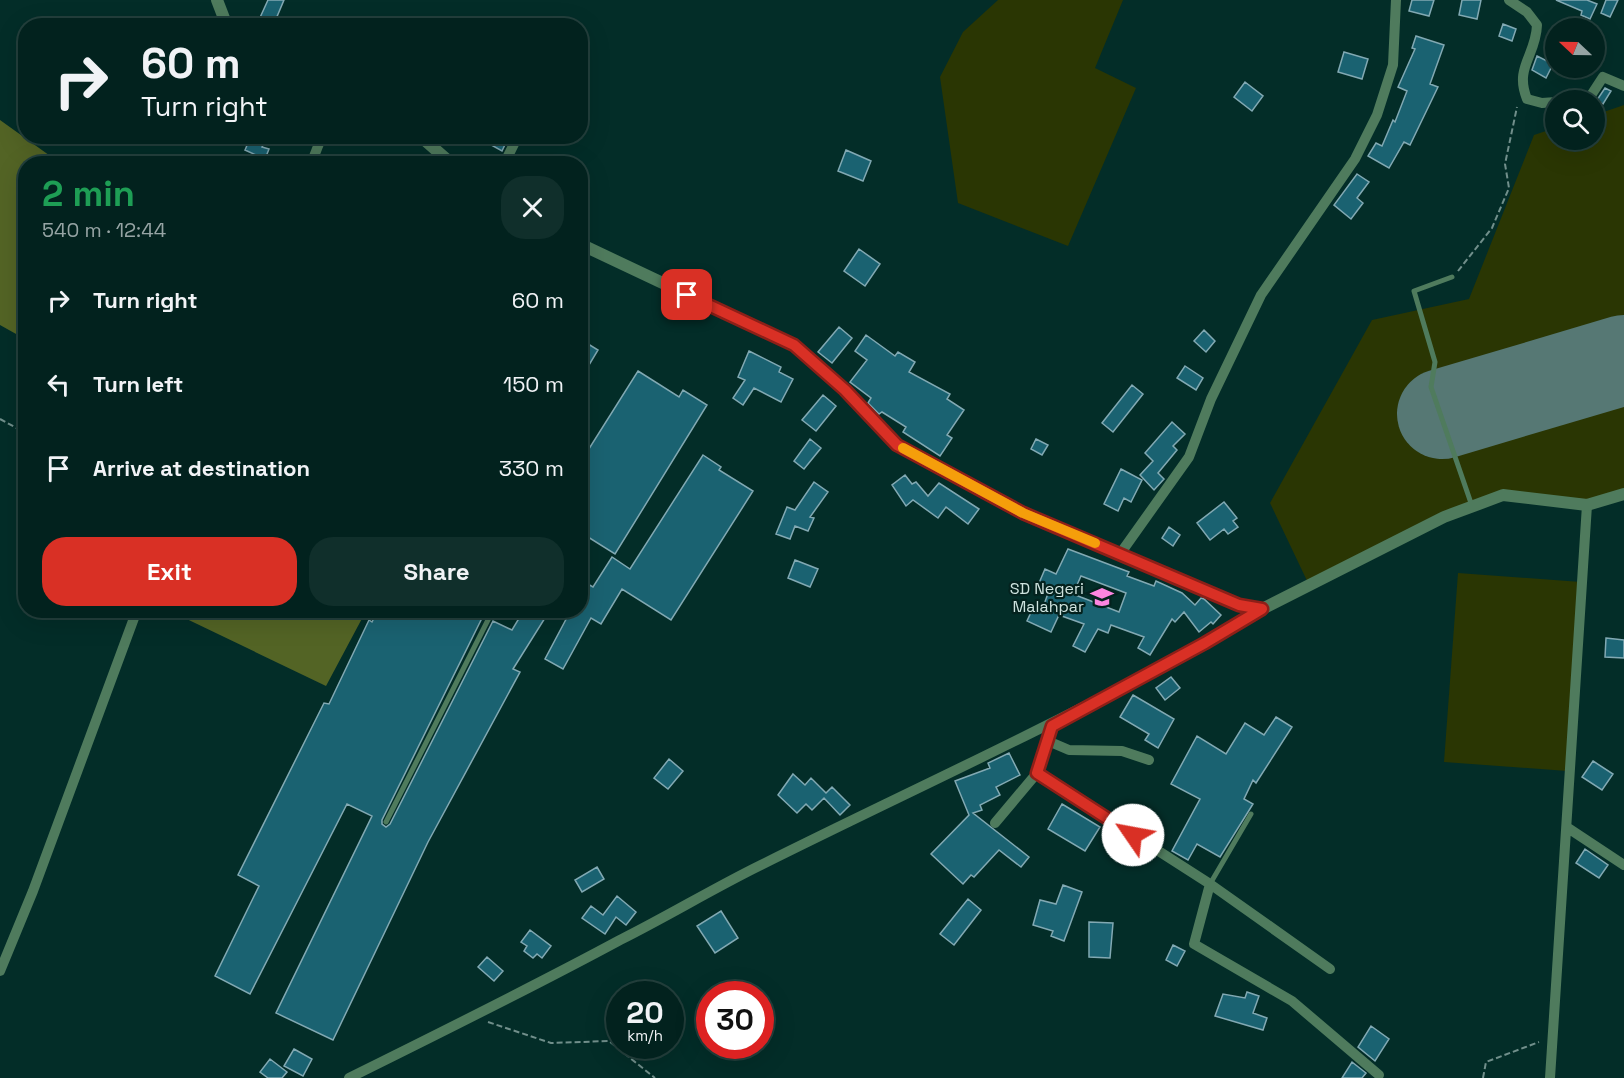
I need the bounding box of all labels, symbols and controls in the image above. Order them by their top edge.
north arrow [1545,18,1605,78]
map controls [1545,18,1605,150]
text: 60 m [141,37,241,90]
icon: right [42,42,120,120]
text: Turn right [141,89,268,124]
button: search [1545,90,1605,150]
text: 2 min [42,171,135,217]
button: close [501,176,564,239]
text: 540 m · 12:44 [42,217,166,243]
pin [661,269,712,320]
icon: arrive [670,278,703,311]
icon: right [42,284,75,317]
text: Turn right [93,286,198,314]
text: 60 m [512,286,564,314]
icon: left [42,368,75,401]
text: Turn left [93,370,183,398]
text: 150 m [503,370,564,398]
icon: arrive [42,452,75,485]
text: Arrive at destination [93,454,310,482]
text: 330 m [499,454,564,482]
button: Exit [42,537,297,606]
button: Share [309,537,564,606]
place label: SD Negeri Malahpar [1010,578,1084,617]
school or university icon: SD Negeri Malahpar [1089,584,1115,610]
position arrow [1101,803,1165,867]
speed limit sign: 30 [696,981,774,1059]
text: 20 [626,993,664,1032]
text: km/h [627,1026,663,1045]

